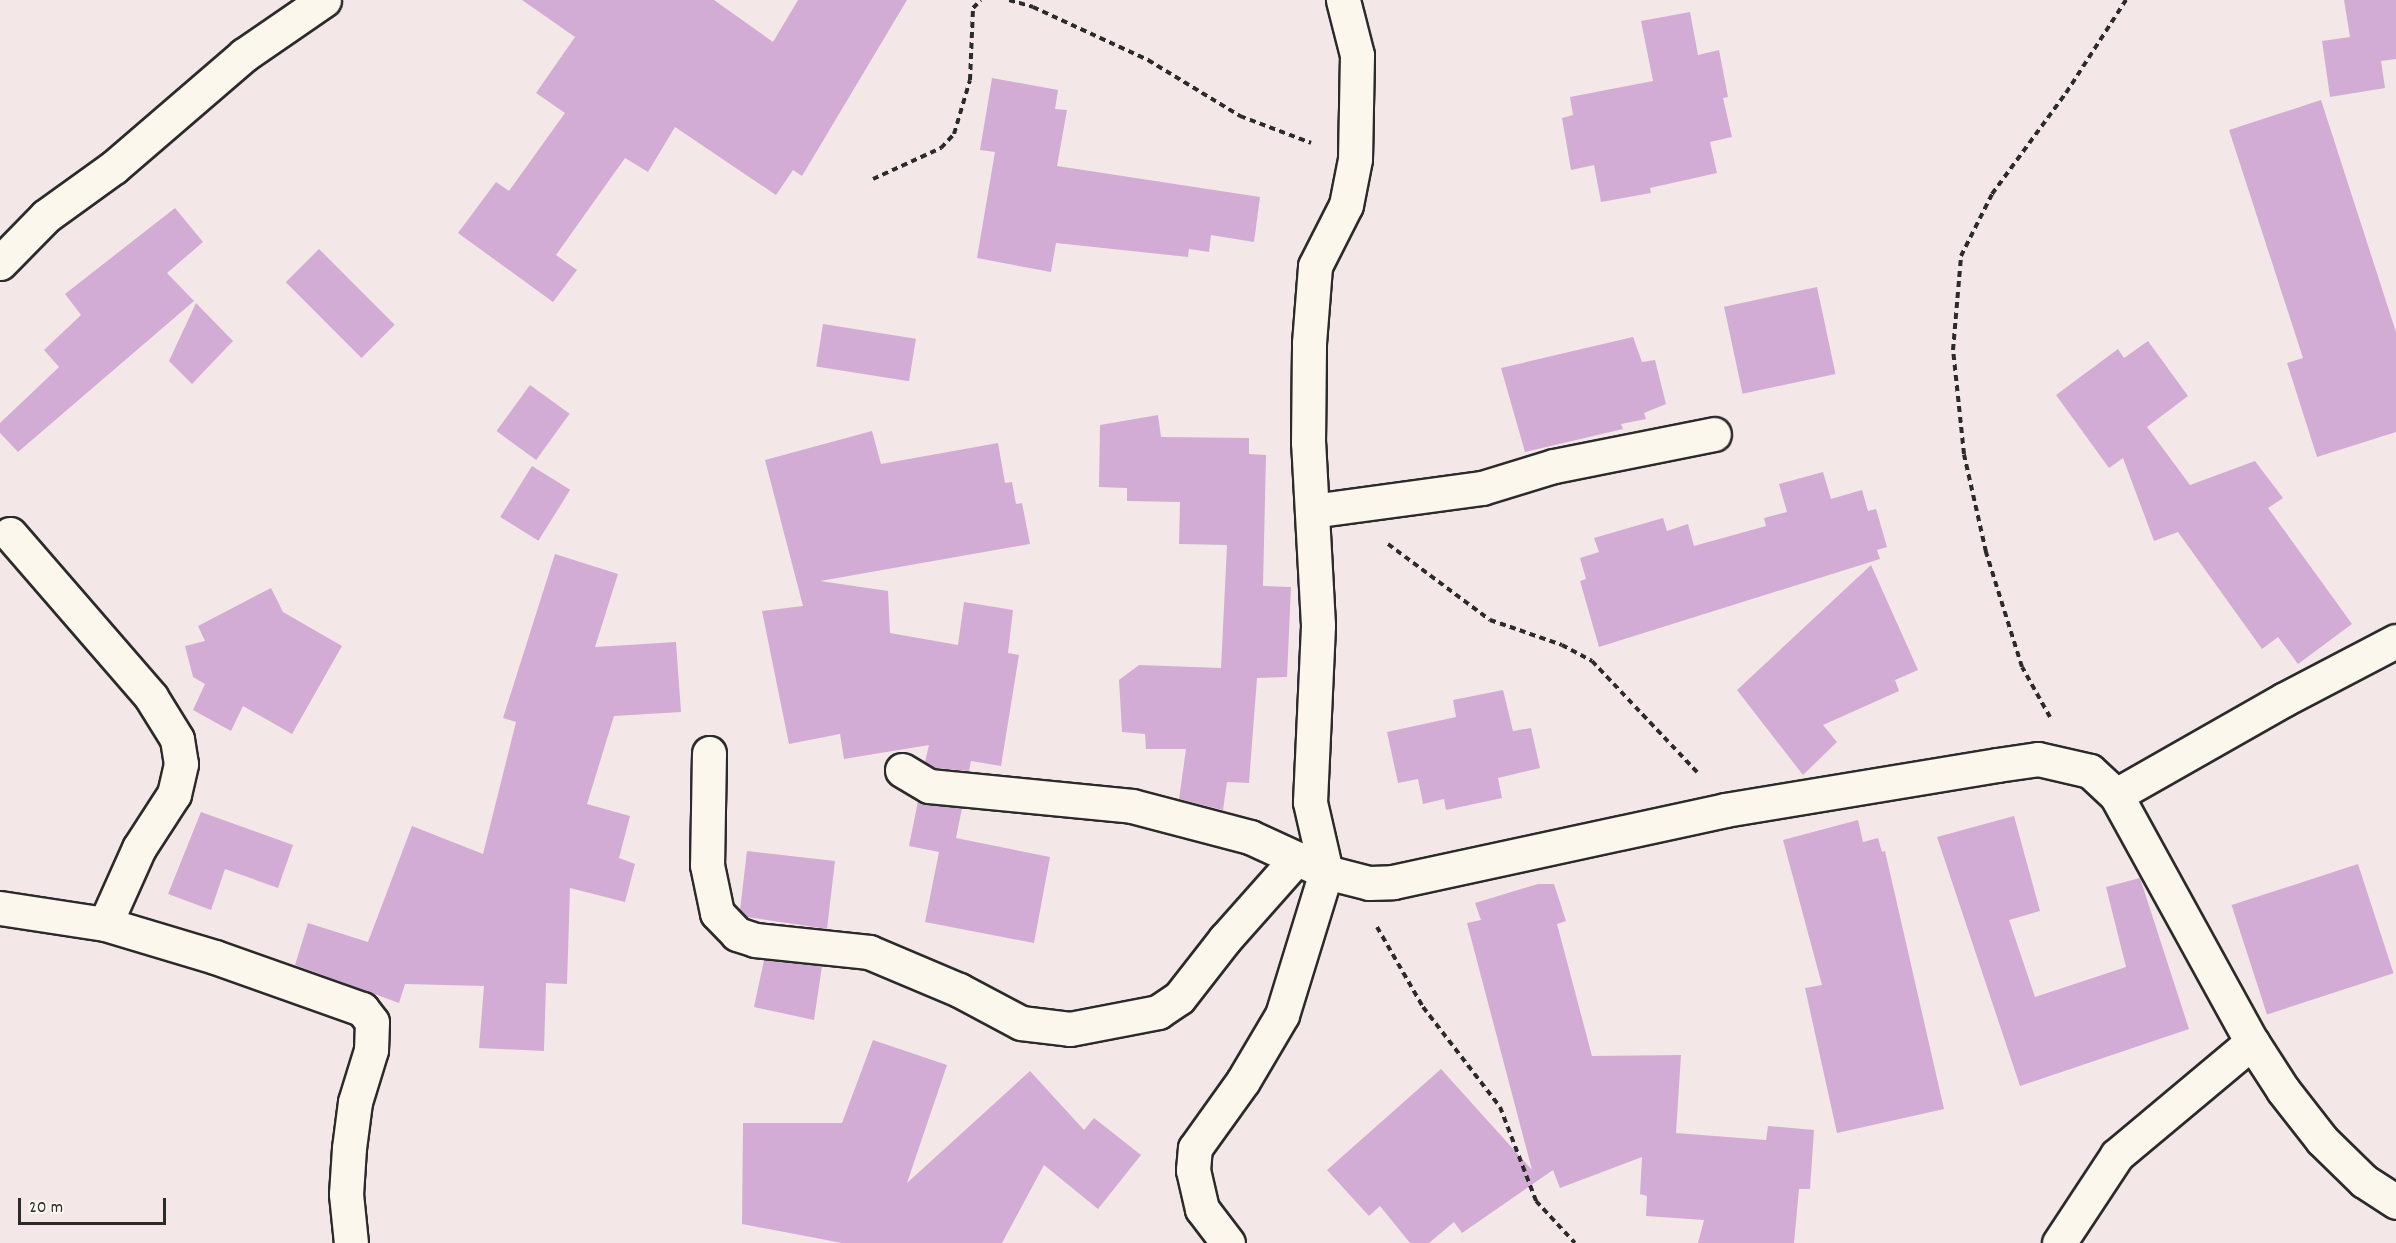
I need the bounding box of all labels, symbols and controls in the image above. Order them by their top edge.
scale bar [21,1186,170,1224]
text: 20 m [29,1196,63,1221]

